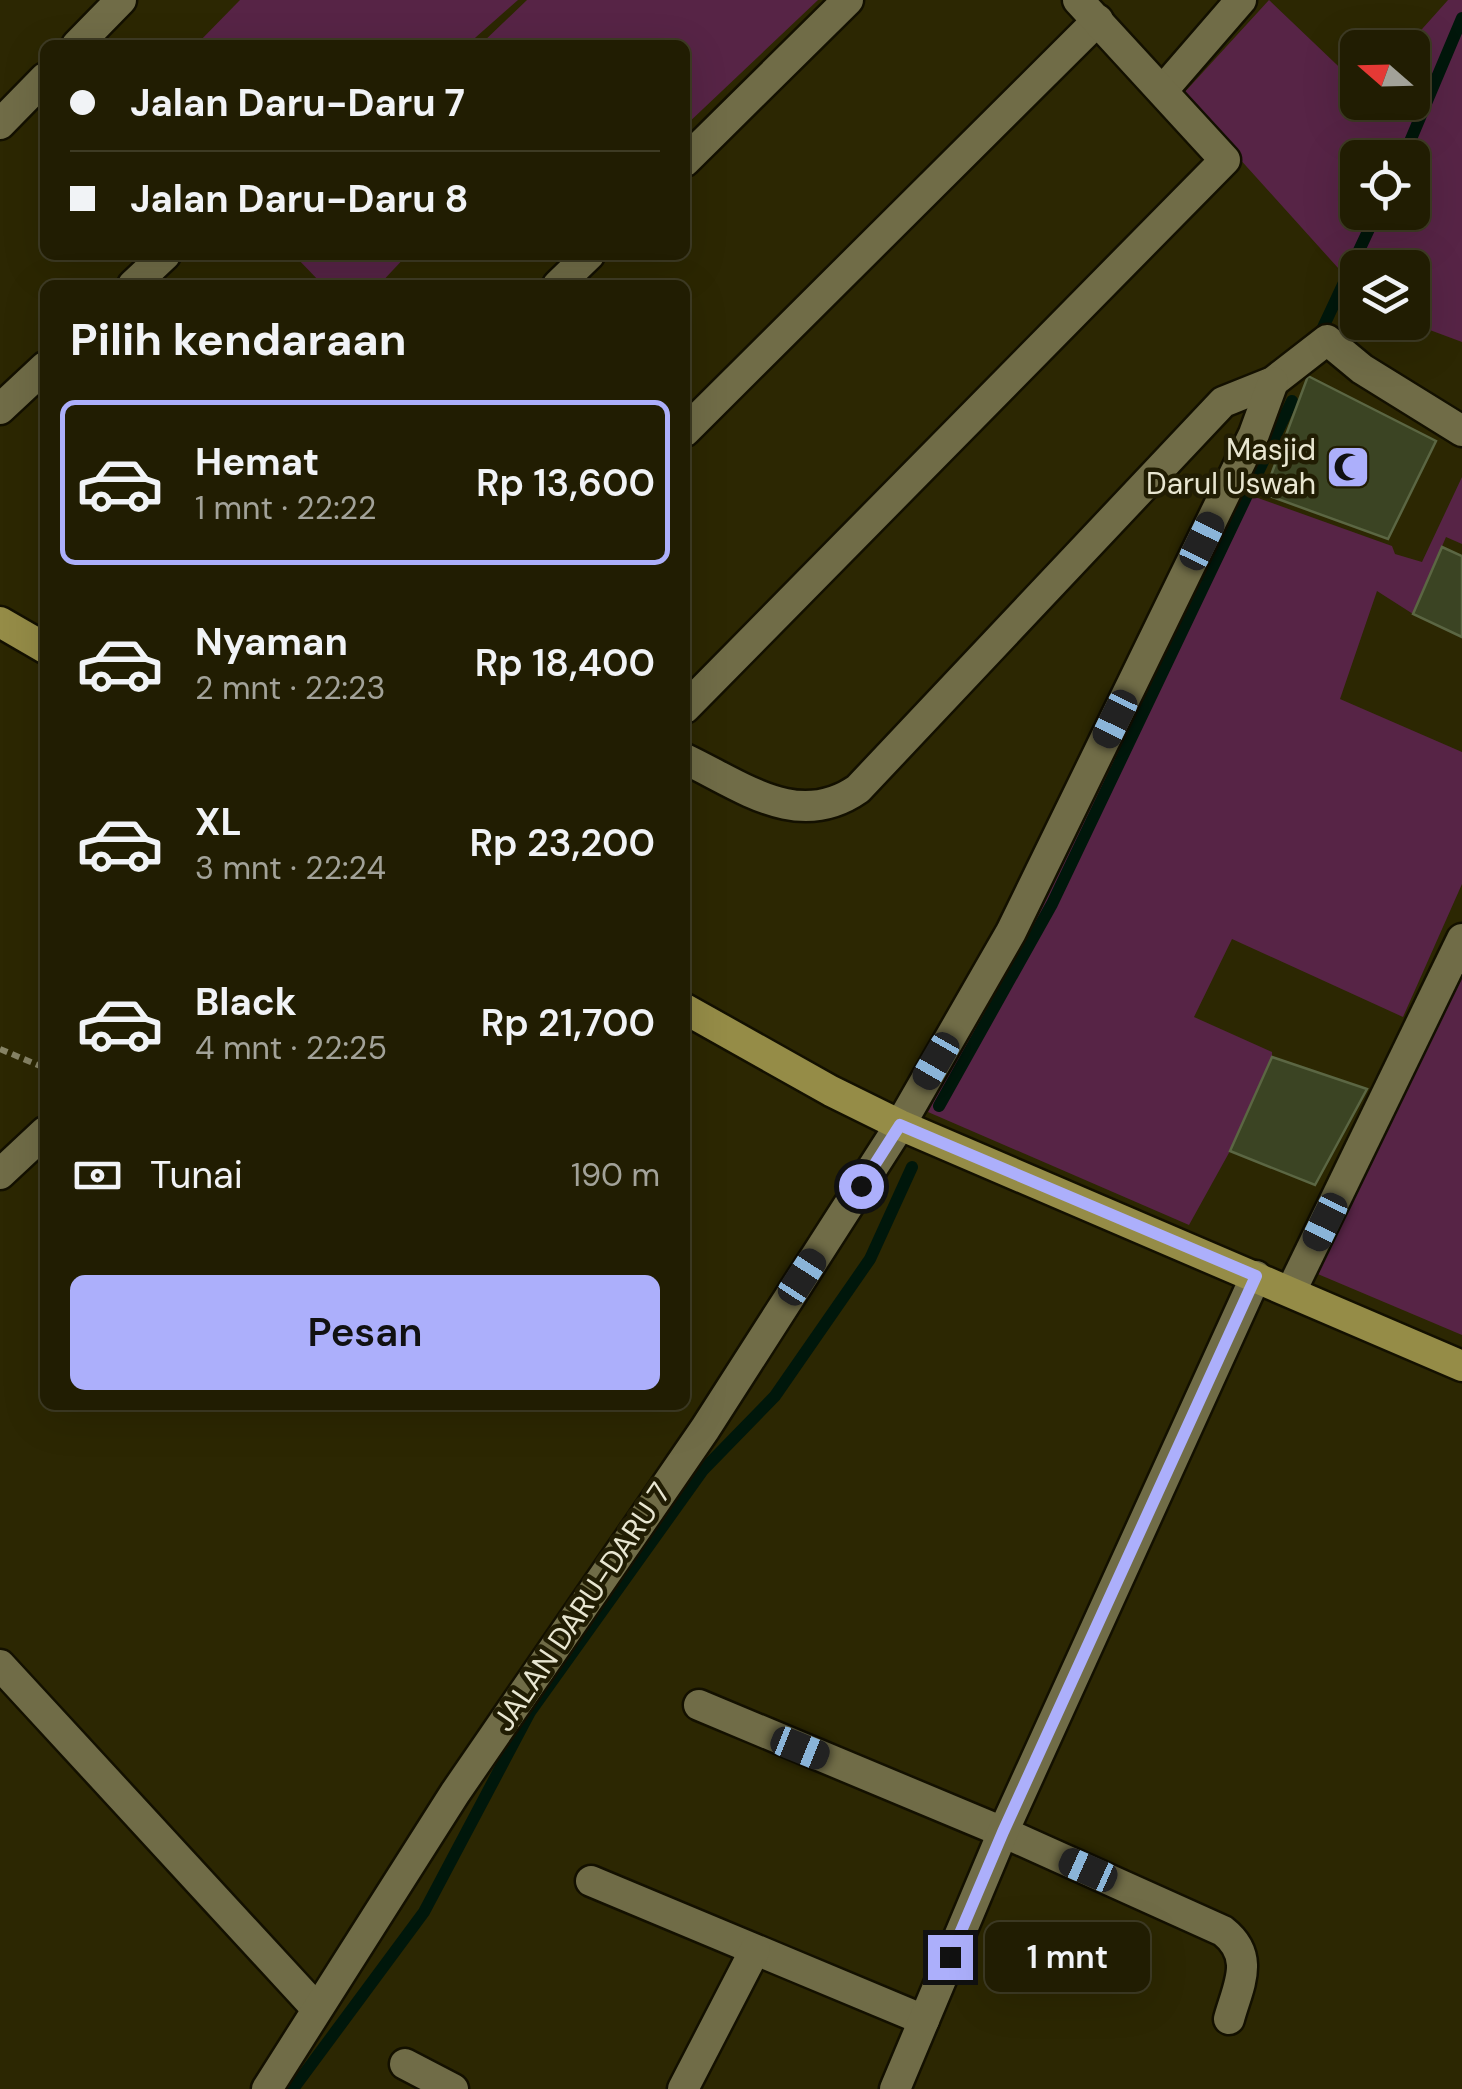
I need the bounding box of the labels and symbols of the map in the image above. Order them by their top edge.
north arrow [1340,30,1430,120]
place label: Masjid Darul Uswah [1146,430,1316,503]
mosque icon: Masjid Darul Uswah [1325,444,1371,490]
car [1175,507,1229,575]
car [1088,685,1142,753]
car [908,1028,964,1094]
route start [839,1164,884,1209]
car [1298,1188,1352,1256]
car [773,1244,831,1310]
street label: JALAN DARU-DARU 7 [484,1475,679,1739]
car [767,1723,833,1773]
car [1054,1844,1122,1896]
callout: 1 mnt [985,1922,1150,1992]
route end [928,1935,973,1980]

